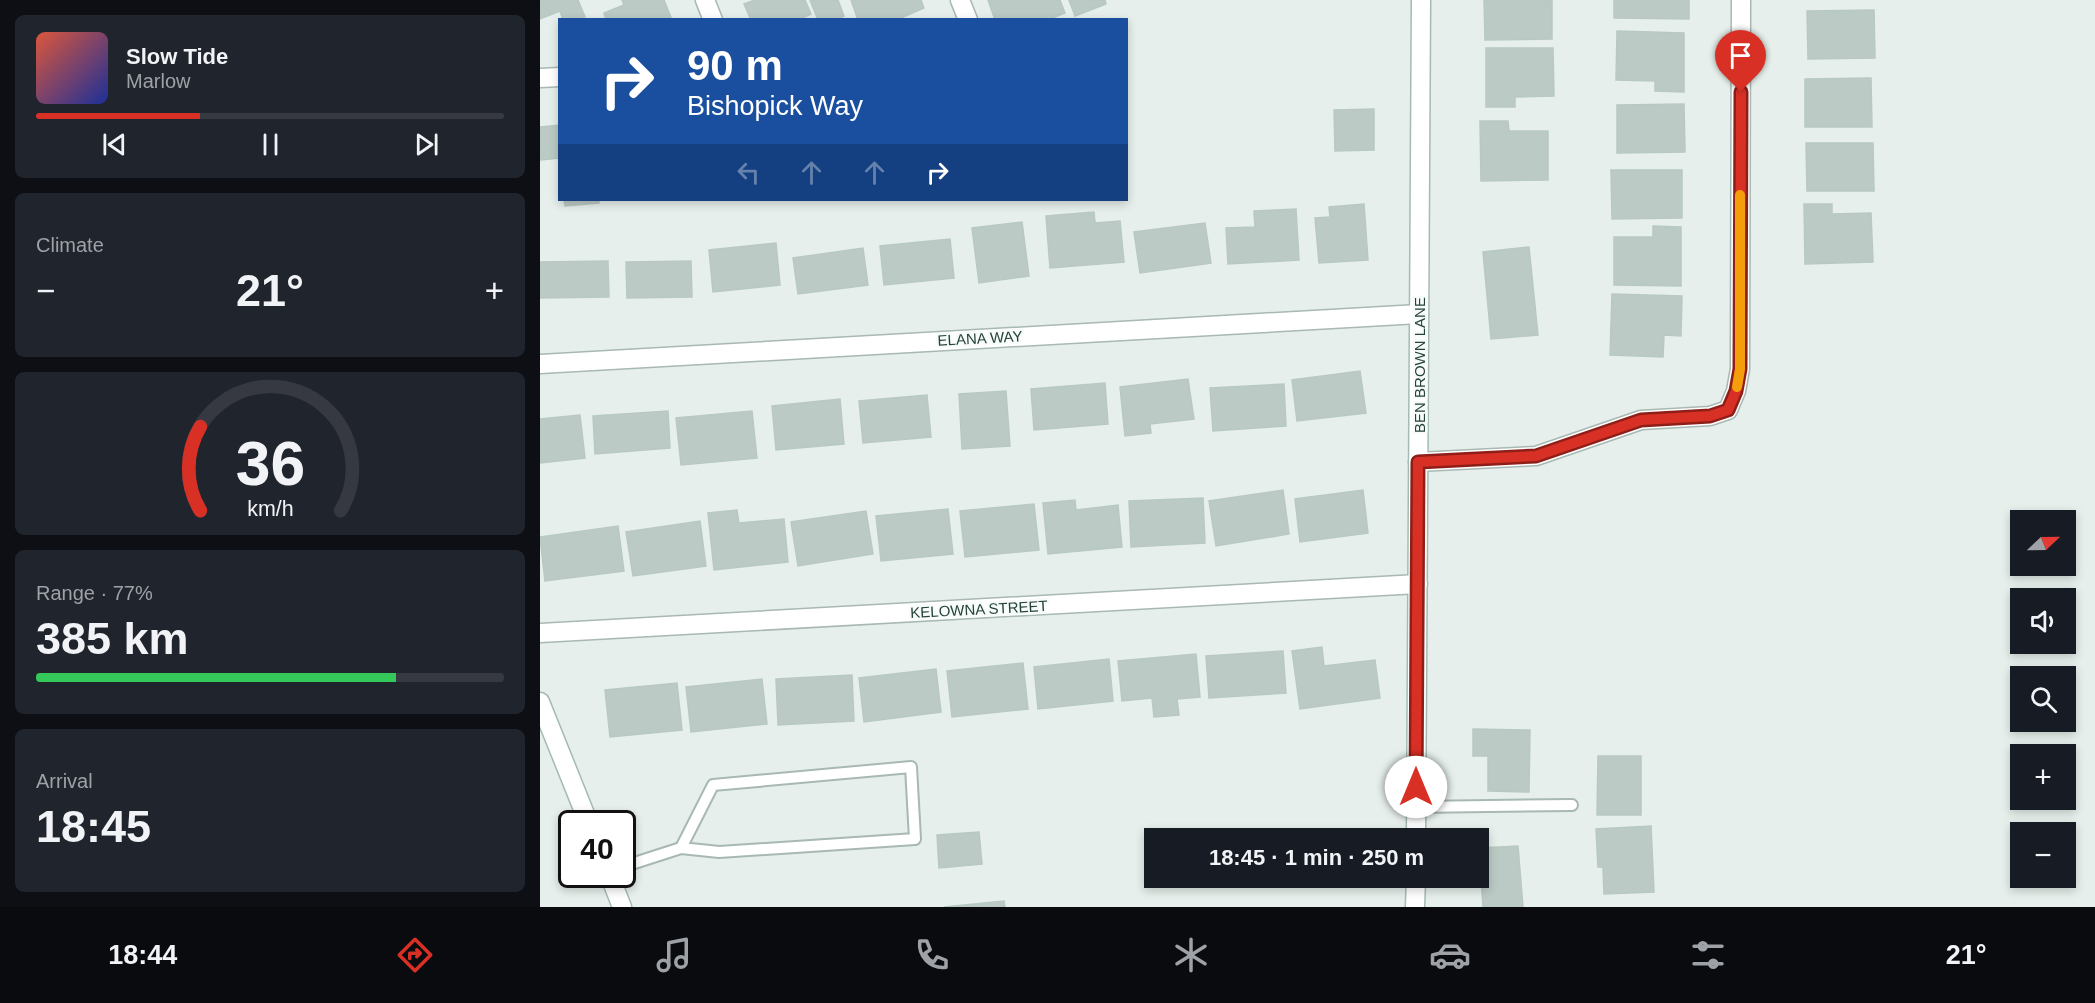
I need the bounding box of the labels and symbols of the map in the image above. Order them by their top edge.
pin [1715,30,1766,92]
street label: BEN BROWN LANE [1411,297,1428,433]
street label: ELANA WAY [937,327,1023,349]
north arrow [2010,510,2076,576]
street label: KELOWNA STREET [910,597,1048,621]
position arrow [1384,755,1448,819]
speed limit sign: 40 [558,810,636,888]

